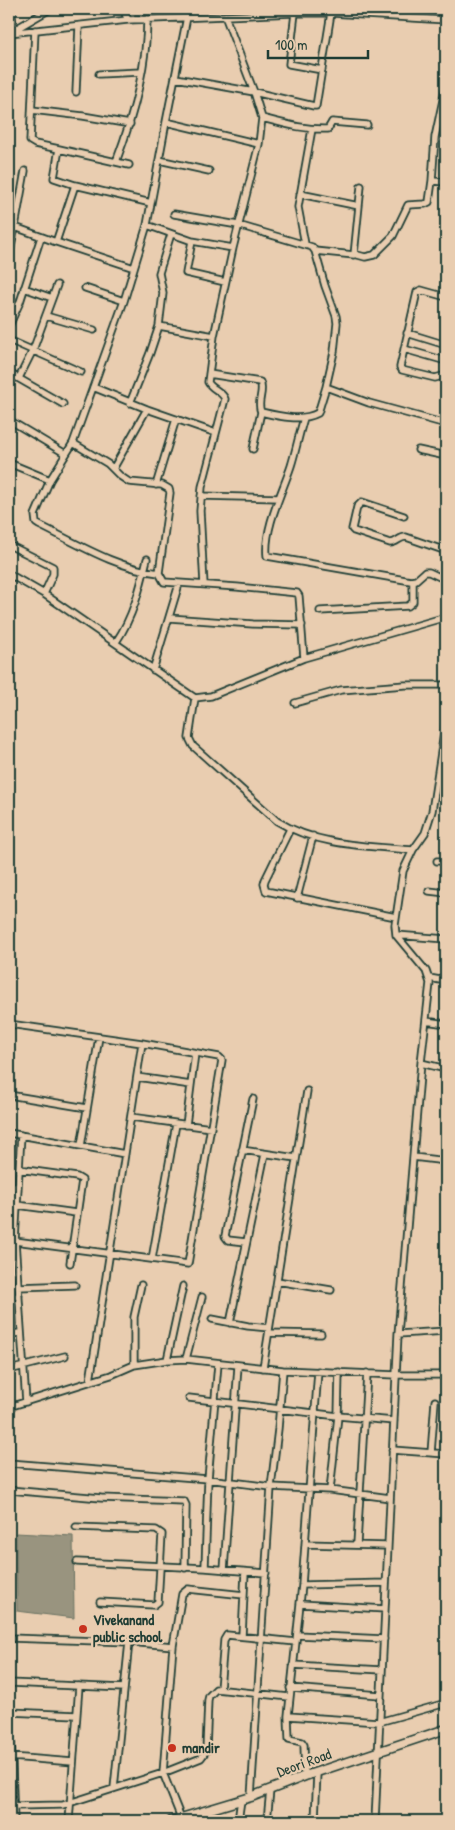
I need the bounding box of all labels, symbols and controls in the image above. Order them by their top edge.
scale bar [268,28,368,60]
text: 100 m [275,34,308,55]
place label: Vivekanand public school [93,1609,163,1648]
marker: Vivekanand public school [77,1623,89,1635]
place label: mandir [182,1737,220,1758]
marker: mandir [166,1742,178,1754]
street label: Deori Road [274,1743,334,1782]

